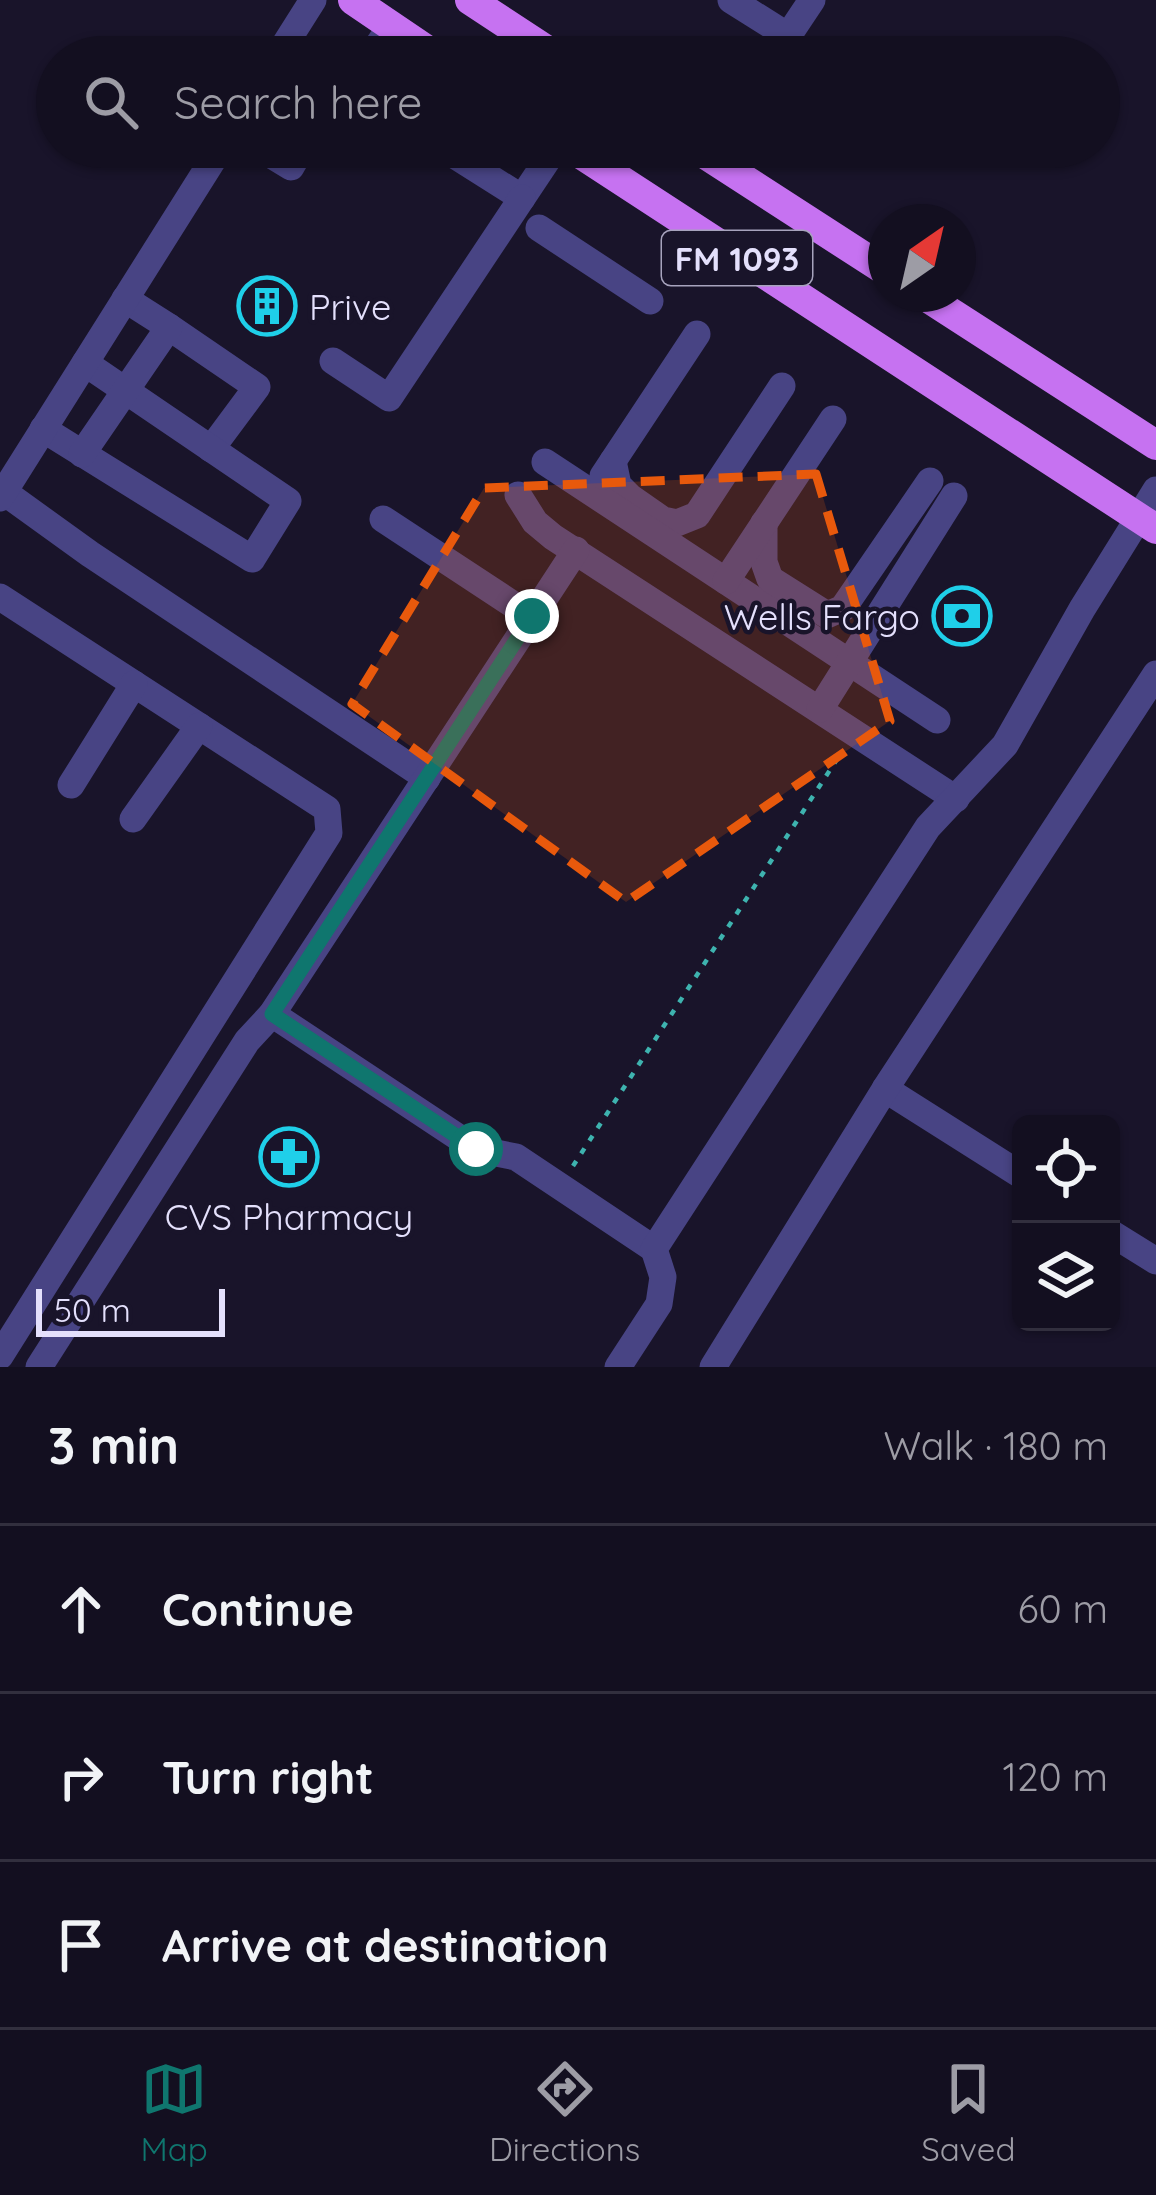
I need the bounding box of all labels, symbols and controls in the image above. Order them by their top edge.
search box [36,36,1120,168]
icon: search [78,69,144,135]
text: Search here [174,74,422,130]
north arrow [868,204,976,312]
road number: FM 1093 [662,231,812,285]
building icon: Prive [236,275,298,337]
place label: Prive [309,284,391,329]
bank icon: Wells Fargo [931,585,993,647]
route end [505,589,559,643]
place label: Wells Fargo [724,594,920,639]
map controls [1012,1115,1120,1331]
button: locate [1012,1115,1120,1223]
route start [449,1122,503,1176]
pharmacy icon: CVS Pharmacy [258,1126,320,1188]
place label: CVS Pharmacy [165,1194,413,1239]
button: layers [1012,1223,1120,1331]
scale bar [36,1283,225,1336]
text: 50 m [54,1289,131,1330]
text: 3 min [48,1413,179,1477]
text: Walk · 180 m [883,1421,1108,1470]
icon: ahead [48,1576,114,1642]
text: Continue [162,1581,354,1637]
text: 60 m [1018,1584,1108,1633]
icon: right [48,1744,114,1810]
text: Turn right [162,1749,374,1805]
text: 120 m [1003,1752,1108,1801]
icon: arrive [48,1912,114,1978]
text: Arrive at destination [162,1917,608,1973]
tab: Map [141,2056,208,2169]
tab: Directions [489,2056,640,2169]
tab: Saved [921,2056,1015,2169]

